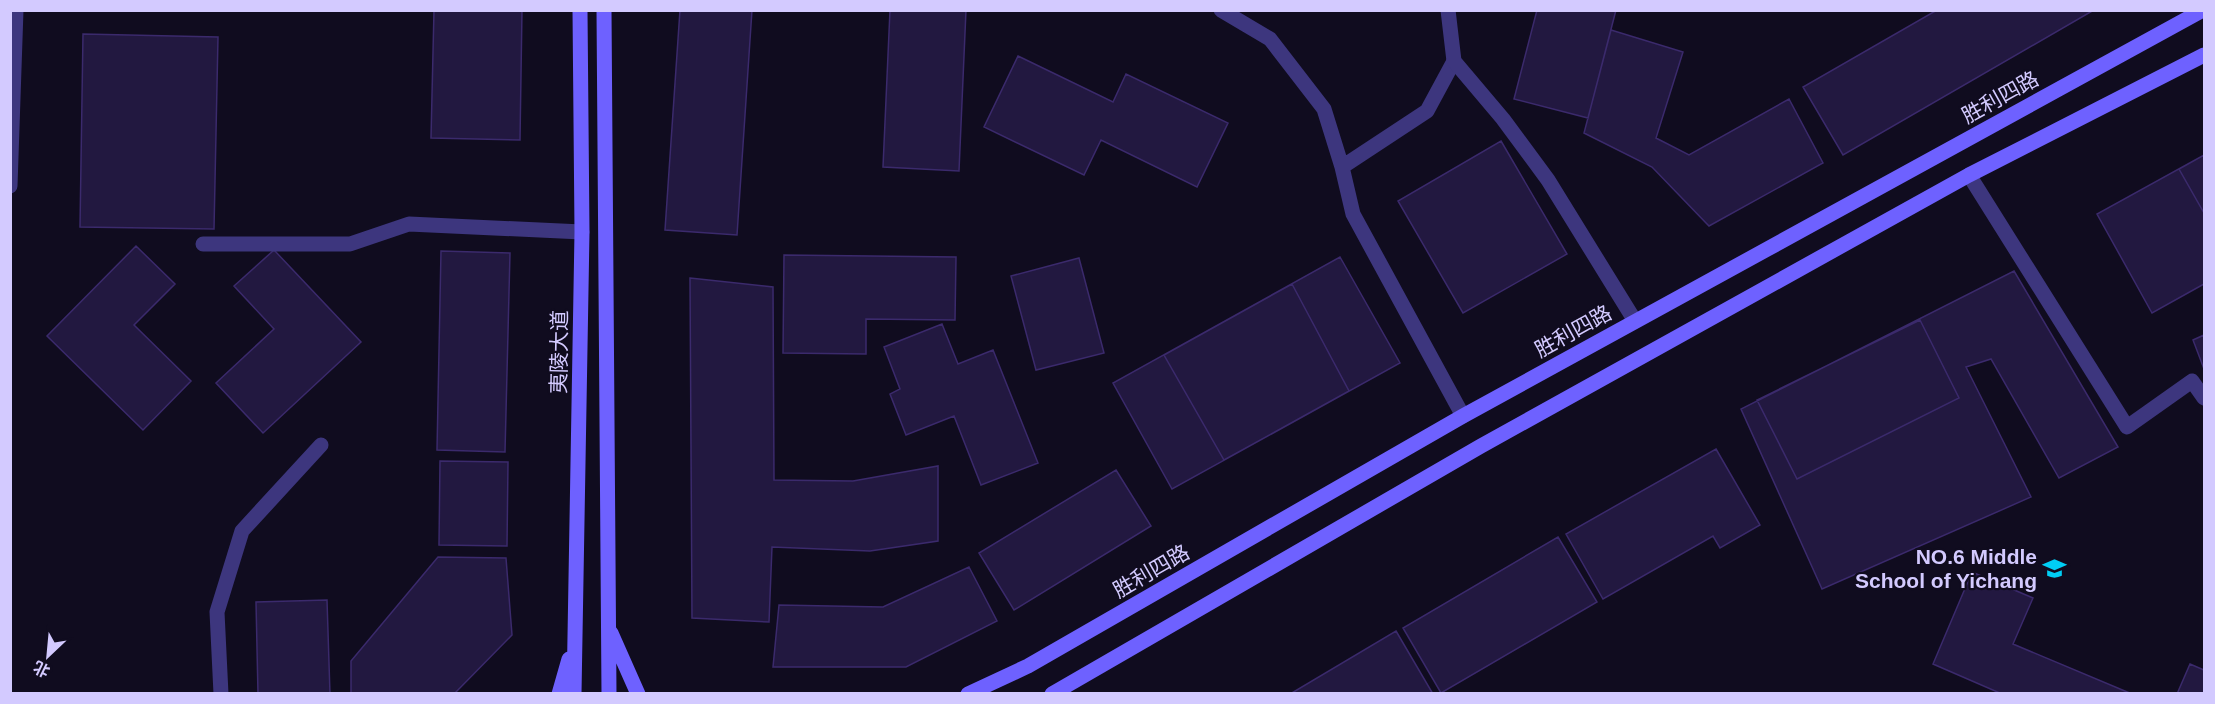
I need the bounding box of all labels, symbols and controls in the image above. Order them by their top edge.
street label: 胜利四路 [1958,67,2042,127]
street label: 胜利四路 [1531,301,1615,361]
street label: 夷陵大道 [547,310,571,394]
street label: 胜利四路 [1109,540,1193,602]
place label: NO.6 Middle School of Yichang [1855,545,2037,592]
school or university icon: NO.6 Middle School of Yichang [2042,555,2068,581]
north arrow [18,626,78,686]
text: 北 [31,658,53,680]

